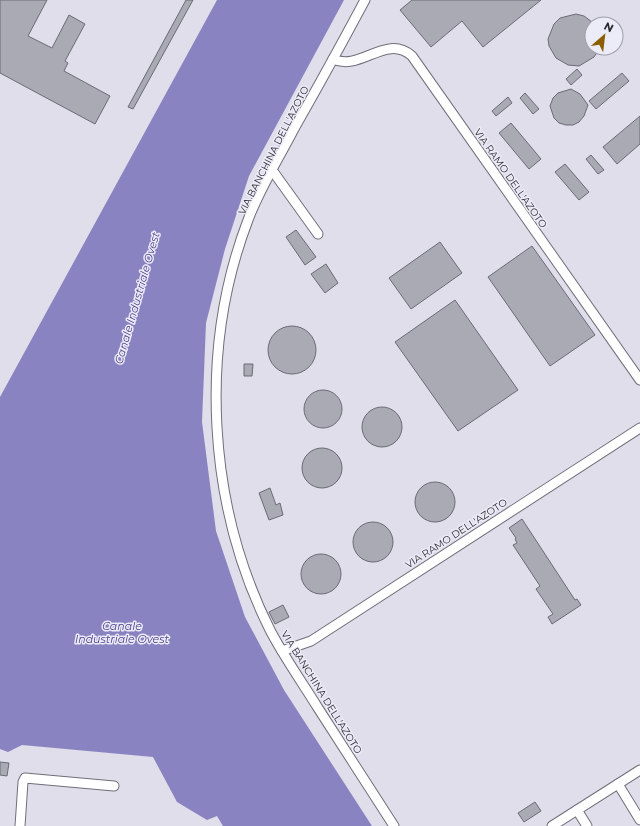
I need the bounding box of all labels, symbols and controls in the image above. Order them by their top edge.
north arrow [584,16,624,56]
text: N [601,19,616,35]
street label: VIA BANCHINA DELL'AZOTO [235,84,312,217]
street label: VIA RAMO DELL'AZOTO [471,126,550,231]
water label: Canale Industriale Ovest [111,230,163,366]
street label: VIA RAMO DELL'AZOTO [403,496,510,571]
water label: Canale Industriale Ovest [75,619,170,646]
street label: VIA BANCHINA DELL'AZOTO [278,628,365,756]

